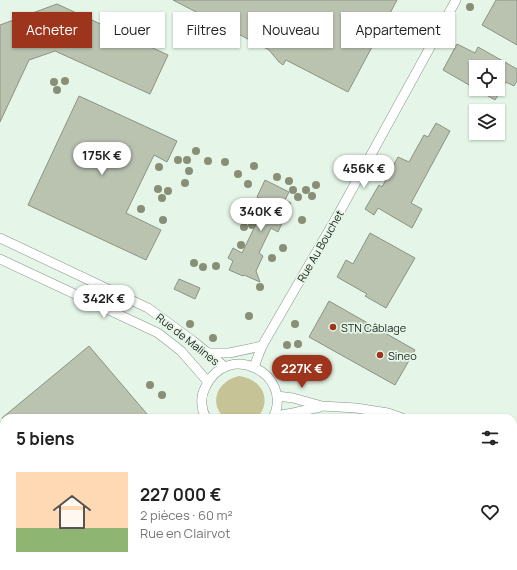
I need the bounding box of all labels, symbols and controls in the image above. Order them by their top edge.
chip: Acheter [12,12,92,48]
chip: Louer [100,12,165,48]
chip: Filtres [173,12,240,48]
chip: Nouveau [248,12,333,48]
chip: Appartement [341,12,455,48]
map controls [469,60,505,140]
button: locate [469,60,505,96]
button: layers [469,104,505,140]
pin: 175K € [69,142,135,176]
text: 175K € [82,146,122,164]
pin: 456K € [331,155,397,189]
text: 456K € [342,159,386,177]
pin: 340K € [228,198,294,232]
text: 340K € [239,202,283,220]
street label: Rue Au Bouchet [293,207,347,285]
pin: 342K € [71,285,137,319]
text: 342K € [83,289,125,307]
street label: Rue de Malines [153,310,223,369]
place label: STN Câblage [341,320,407,335]
marker: STN Câblage [328,322,338,332]
place label: Sineo [388,348,417,363]
marker: Sineo [375,350,385,360]
pin: 227K € [269,355,335,389]
text: 227K € [281,359,323,377]
text: 5 biens [16,427,74,450]
icon: filters [479,427,501,449]
text: 227 000 € [140,483,221,506]
icon: home [48,488,96,536]
icon: heart [479,501,501,523]
text: 2 pièces · 60 m² [140,506,233,524]
text: Rue en Clairvot [140,524,230,542]

